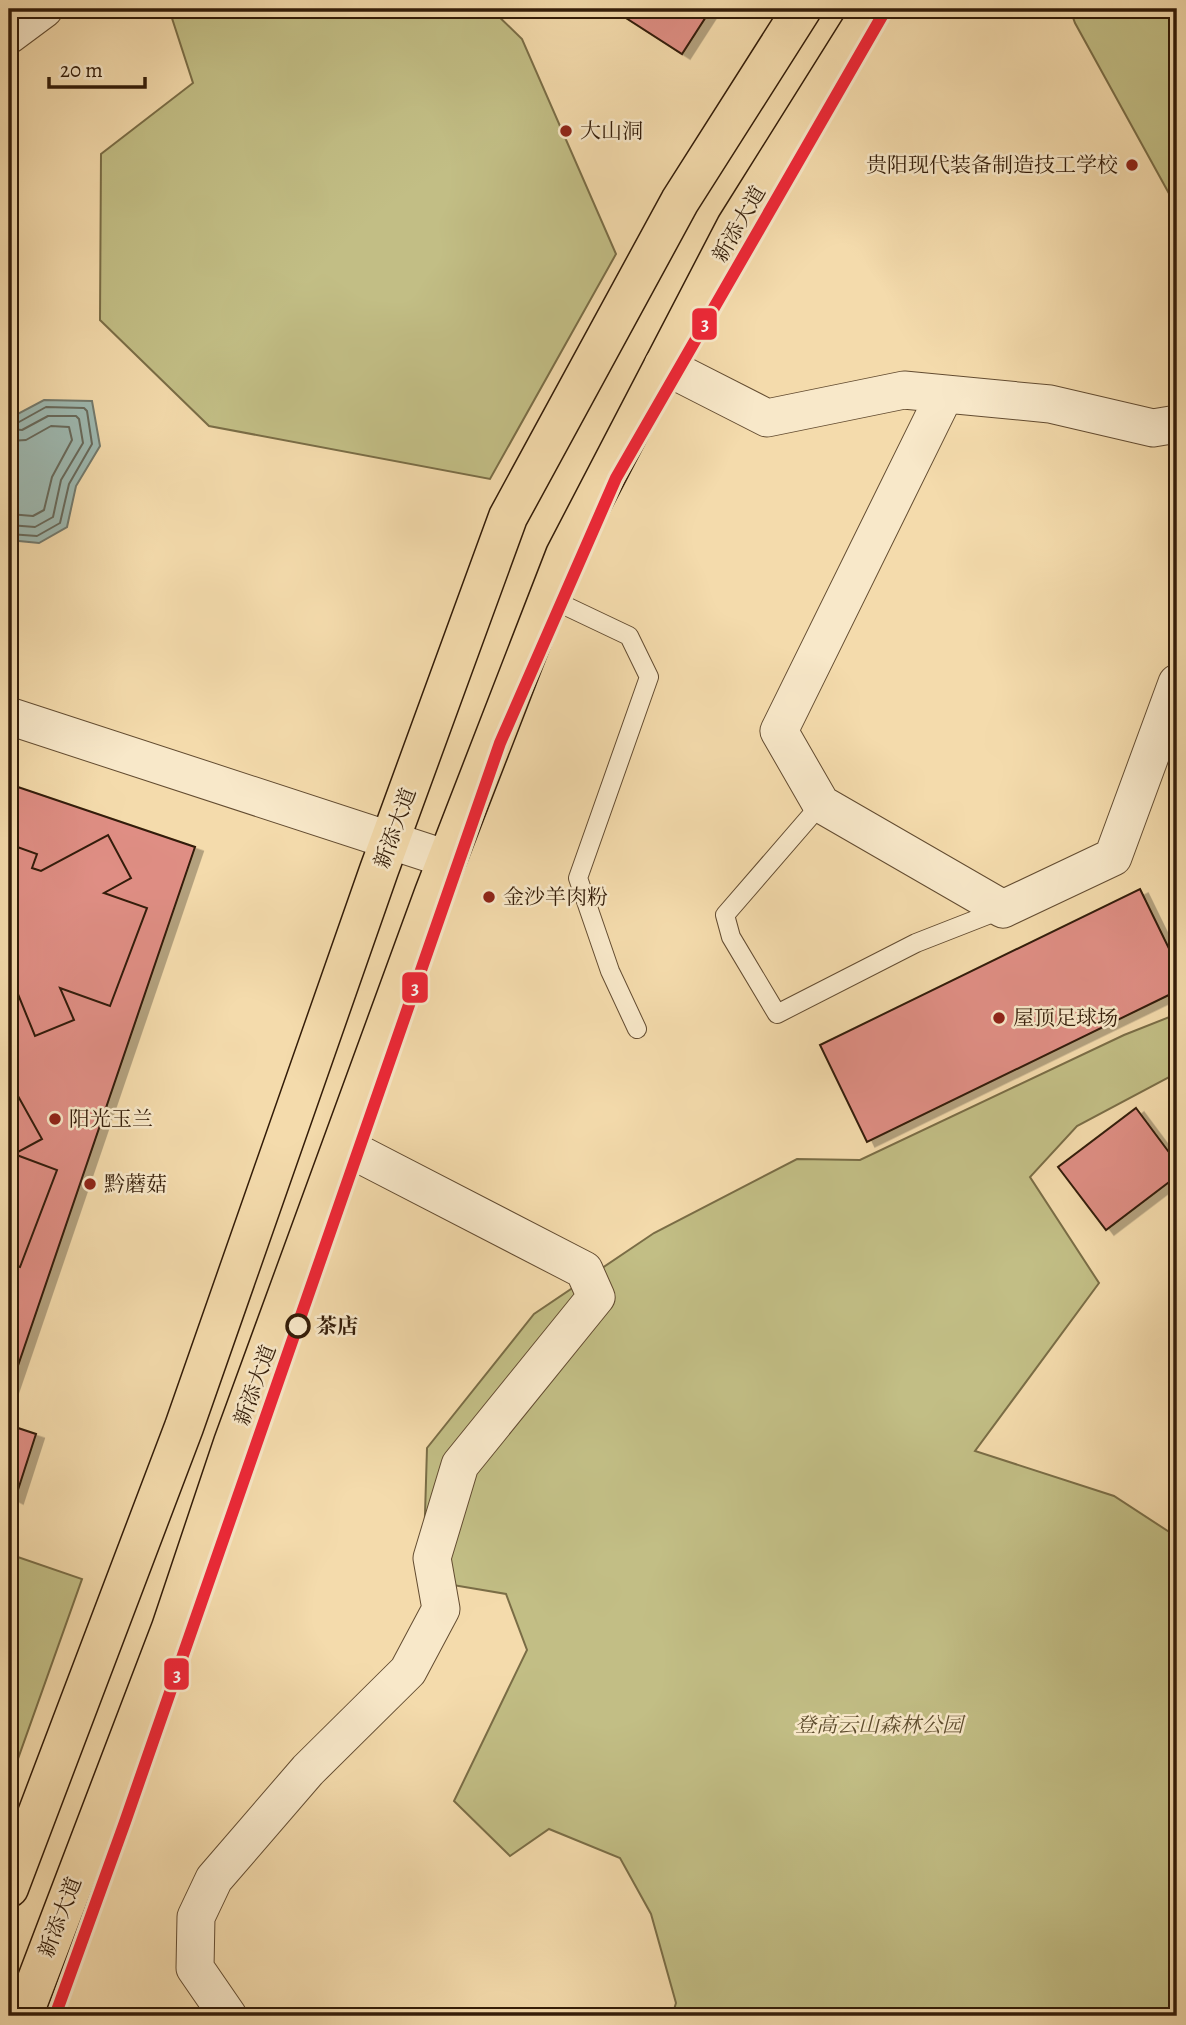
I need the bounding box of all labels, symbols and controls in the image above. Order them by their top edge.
scale bar [49,46,145,90]
text: 20 m [60,56,103,84]
place label: 大山洞 [580,117,643,145]
marker: 大山洞 [558,123,574,139]
place label: 贵阳现代装备制造技工学校 [866,151,1118,179]
marker: 贵阳现代装备制造技工学校 [1124,157,1140,173]
street label: 新添大道 [706,181,772,267]
line badge: 3 [691,307,718,341]
text: 3 [701,311,709,337]
street label: 新添大道 [367,784,423,872]
place label: 金沙羊肉粉 [503,883,608,911]
marker: 金沙羊肉粉 [481,889,497,905]
line badge: 3 [401,971,429,1004]
text: 3 [411,975,419,1001]
place label: 屋顶足球场 [1013,1004,1118,1032]
marker: 屋顶足球场 [991,1010,1007,1026]
place label: 阳光玉兰 [69,1105,153,1133]
marker: 阳光玉兰 [47,1111,63,1127]
place label: 黔蘑菇 [104,1170,167,1198]
marker: 黔蘑菇 [82,1176,98,1192]
place label: 茶店 [316,1312,358,1340]
marker: 茶店 [286,1314,310,1338]
street label: 新添大道 [227,1341,283,1429]
line badge: 3 [163,1657,190,1691]
text: 3 [173,1662,181,1688]
park label: 登高云山森林公园 [795,1711,966,1739]
street label: 新添大道 [32,1873,88,1961]

